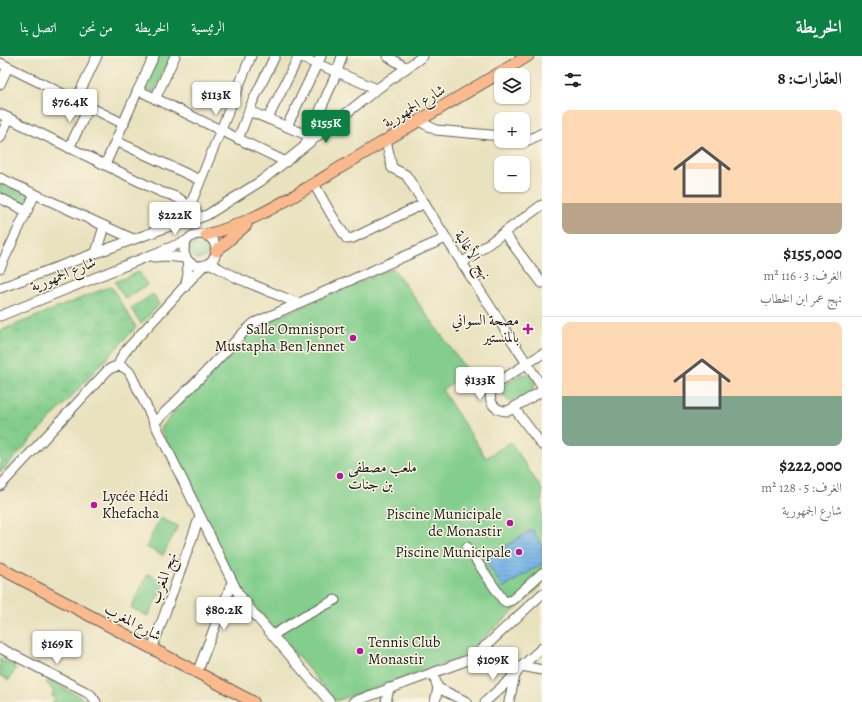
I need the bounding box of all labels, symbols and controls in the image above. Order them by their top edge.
text: الخريطة [796,14,842,40]
text: اتصل بنا [20,18,57,37]
text: من نحن [79,18,113,37]
text: الخريطة [135,18,169,37]
text: الرئيسية [191,18,225,37]
text: العقارات: 8 [777,67,842,90]
map controls [494,68,530,192]
button: layers [494,68,530,104]
icon: filters [562,69,584,91]
street label: شارع الجمهورية [379,80,450,135]
pin: $113K [188,82,244,116]
text: $113K [201,86,231,103]
pin: $76.4K [37,89,103,123]
text: $76.4K [52,93,88,110]
pin: $155K [298,110,354,144]
button: + [494,112,530,148]
text: $155K [311,114,341,131]
icon: home [666,136,738,208]
button: − [494,156,530,192]
pin: $222K [147,202,203,236]
text: $222K [158,206,192,223]
street label: نهج الأغالبة [447,226,497,286]
text: $155,000 [783,242,842,265]
street label: شارع الجمهورية [27,252,100,299]
text: الغرف: 3 · 116 m² [764,267,842,284]
text: نهج عمر ابن الخطاب [760,290,842,307]
place label: مصحة السواني بالمنستير [452,310,519,347]
place label: Salle Omnisport Mustapha Ben Jennet [215,319,345,356]
marker: مصحة السواني بالمنستير [522,323,534,335]
marker: Salle Omnisport Mustapha Ben Jennet [348,333,358,343]
icon: home [666,348,738,420]
pin: $133K [452,367,508,401]
text: $133K [465,371,495,388]
text: $222,000 [779,454,842,477]
place label: ملعب مصطفى بن جنات [348,457,417,494]
marker: ملعب مصطفى بن جنات [335,471,345,481]
text: الغرف: 5 · 128 m² [761,479,842,496]
place label: Lycée Hédi Khefacha [102,486,168,523]
marker: Lycée Hédi Khefacha [89,500,99,510]
text: شارع الجمهورية [782,502,842,519]
place label: Piscine Municipale de Monastir [386,504,502,541]
marker: Piscine Municipale de Monastir [505,518,515,528]
place label: Piscine Municipale [395,542,511,562]
marker: Piscine Municipale [514,547,524,557]
street label: نهج المغرب [144,549,185,608]
pin: $80.2K [191,597,257,631]
street label: شارع المغرب [99,599,165,648]
text: $80.2K [205,601,243,618]
pin: $169K [29,631,85,665]
place label: Tennis Club Monastir [368,632,441,669]
text: $169K [41,635,73,652]
marker: Tennis Club Monastir [355,646,365,656]
pin: $109K [465,647,521,681]
text: $109K [477,651,509,668]

